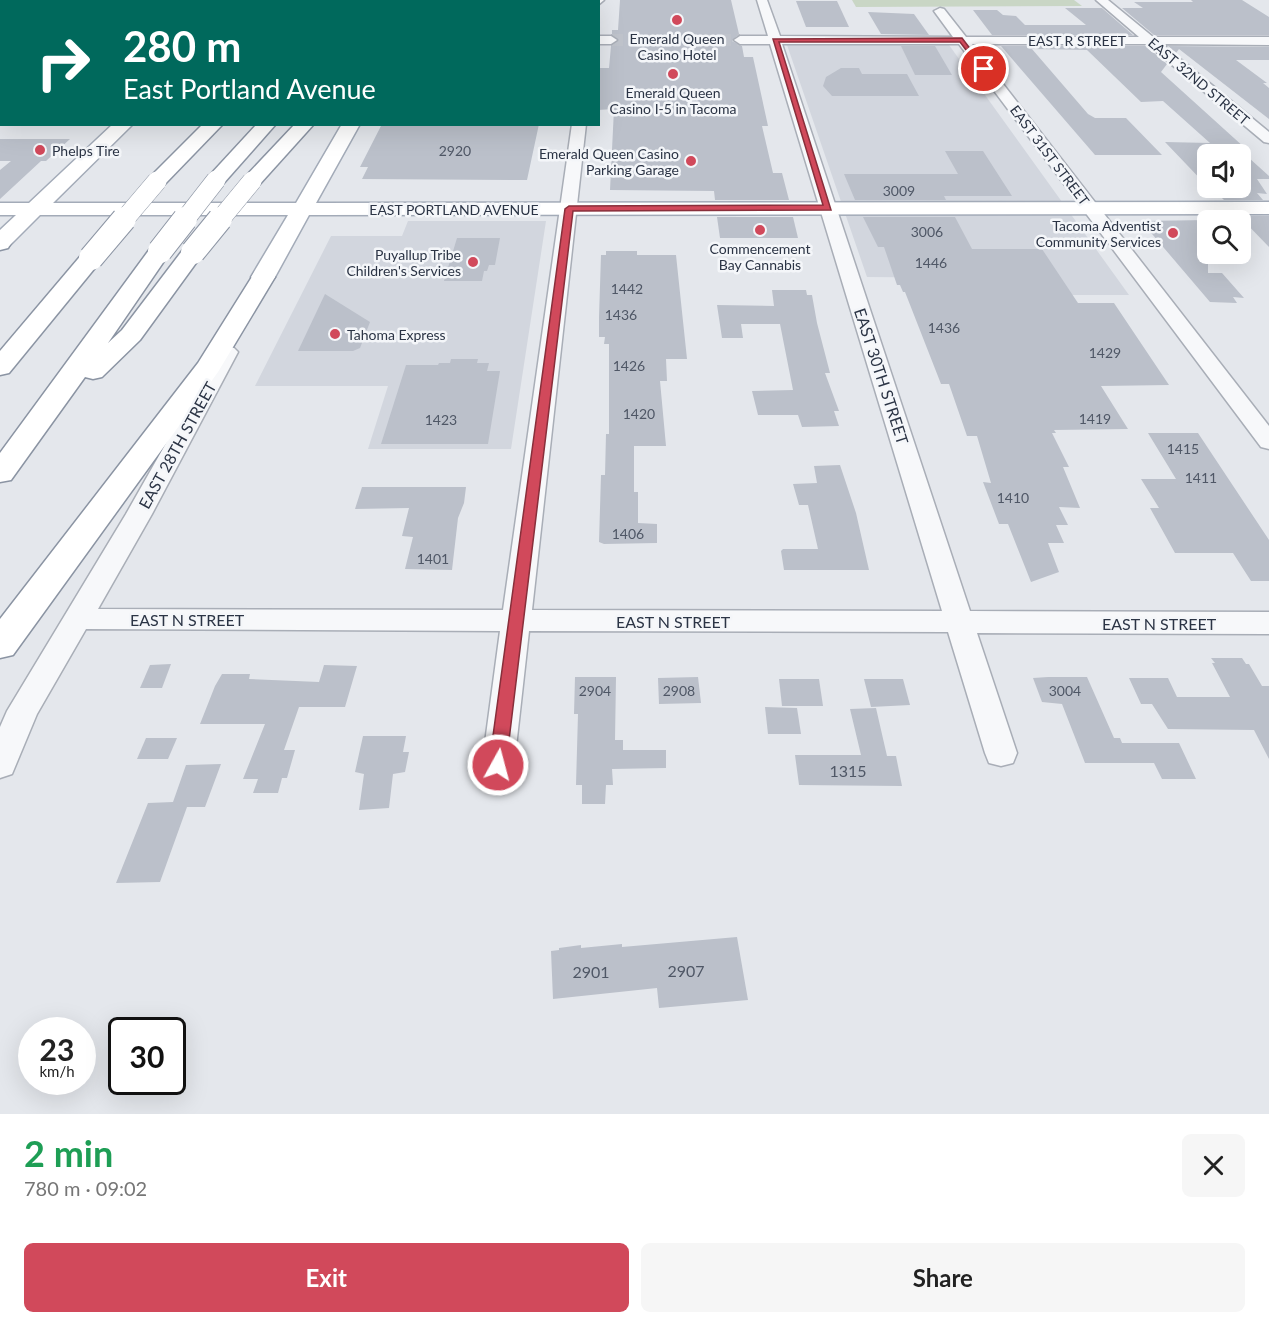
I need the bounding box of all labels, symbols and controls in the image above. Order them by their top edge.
marker: Emerald Queen Casino Hotel [670,13,684,27]
text: 280 m [123,21,241,71]
icon: right [24,24,102,102]
place label: Emerald Queen Casino Hotel [630,30,724,63]
street label: EAST R STREET [1028,32,1127,49]
street label: EAST 32ND STREET [1145,34,1254,129]
pin [958,43,1009,94]
icon: arrive [967,52,1000,85]
marker: Emerald Queen Casino I-5 in Tacoma [666,67,680,81]
text: East Portland Avenue [123,72,376,105]
place label: Emerald Queen Casino I-5 in Tacoma [610,84,736,117]
street label: EAST 31ST STREET [1007,102,1094,209]
place label: Phelps Tire [52,142,120,159]
house number: 2920 [439,142,471,159]
marker: Phelps Tire [33,143,47,157]
map controls [1197,144,1251,264]
button: sound [1197,144,1251,198]
place label: Emerald Queen Casino Parking Garage [539,145,679,178]
marker: Emerald Queen Casino Parking Garage [684,154,698,168]
house number: 3009 [883,182,915,199]
street label: EAST PORTLAND AVENUE [369,201,539,218]
button: search [1197,210,1251,264]
place label: Tacoma Adventist Community Services [1036,217,1161,250]
marker: Commencement Bay Cannabis [753,223,767,237]
house number: 3006 [911,223,943,240]
marker: Tacoma Adventist Community Services [1166,226,1180,240]
place label: Commencement Bay Cannabis [710,240,810,273]
place label: Puyallup Tribe Children's Services [346,246,461,279]
house number: 1446 [915,254,947,271]
marker: Puyallup Tribe Children's Services [466,255,480,269]
house number: 1442 [611,280,643,297]
street label: EAST 30TH STREET [851,305,913,447]
house number: 1436 [605,306,637,323]
house number: 1436 [928,319,960,336]
place label: Tahoma Express [347,326,446,343]
marker: Tahoma Express [328,327,342,341]
house number: 1429 [1089,344,1121,361]
house number: 1426 [613,357,645,374]
street label: EAST 28TH STREET [134,378,220,512]
house number: 1420 [623,405,655,422]
house number: 1419 [1079,410,1111,427]
house number: 1423 [425,411,457,428]
house number: 1415 [1167,440,1199,457]
house number: 1411 [1185,469,1217,486]
house number: 1410 [997,489,1029,506]
house number: 1406 [612,525,644,542]
house number: 1401 [417,550,449,567]
street label: EAST N STREET [130,610,245,629]
street label: EAST N STREET [616,612,731,631]
street label: EAST N STREET [1102,614,1217,633]
house number: 2904 [579,682,611,699]
house number: 2908 [663,682,695,699]
house number: 3004 [1049,682,1081,699]
position arrow [466,733,530,797]
house number: 1315 [829,761,867,780]
house number: 2907 [667,961,705,980]
house number: 2901 [572,962,610,981]
speed limit sign: 30 [108,1017,186,1095]
text: 23 [40,1031,74,1067]
text: km/h [39,1062,75,1080]
text: 2 min [24,1131,113,1175]
button: close [1182,1134,1245,1197]
text: 780 m · 09:02 [24,1176,147,1200]
button: Exit [24,1243,629,1312]
button: Share [641,1243,1245,1312]

